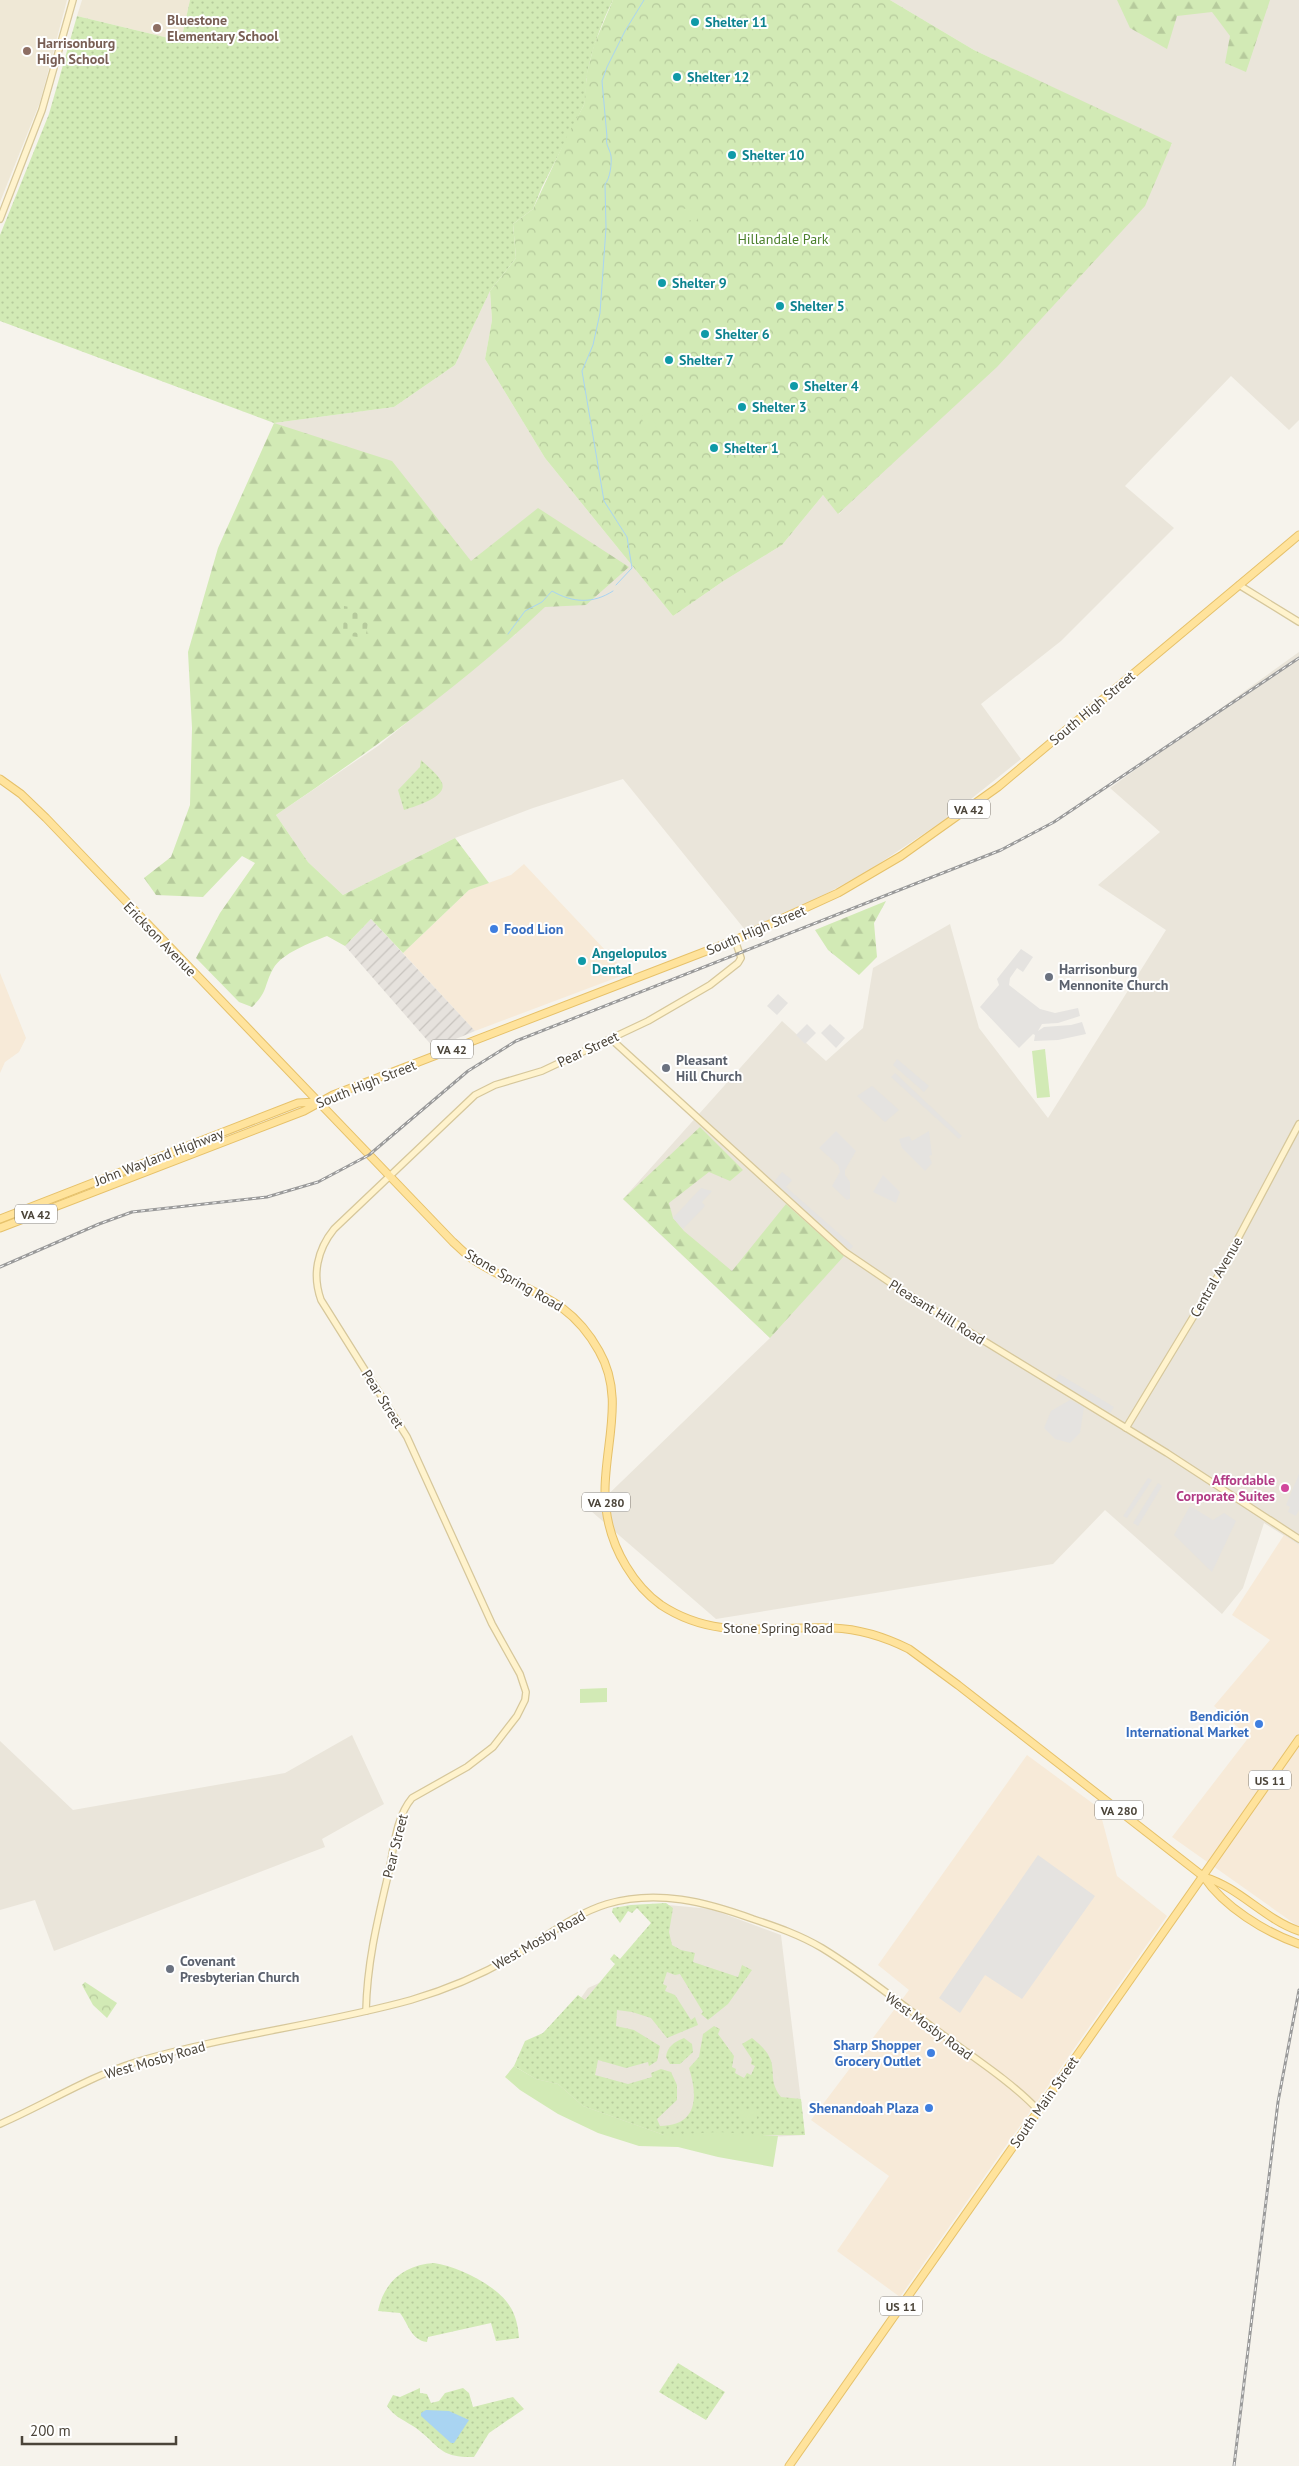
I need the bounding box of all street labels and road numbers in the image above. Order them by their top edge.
street label: South High Street [1045,667,1139,749]
road number: VA 42 [948,800,990,819]
street label: Erickson Avenue [120,898,200,980]
street label: South High Street [703,901,809,959]
street label: Pear Street [554,1027,622,1071]
road number: VA 42 [431,1040,473,1058]
street label: South High Street [313,1056,419,1112]
street label: John Wayland Highway [91,1124,227,1190]
road number: VA 42 [15,1204,57,1224]
street label: Central Avenue [1186,1234,1246,1320]
street label: Stone Spring Road [462,1245,566,1315]
street label: Pleasant Hill Road [886,1275,988,1349]
street label: Pear Street [358,1366,408,1432]
road number: VA 280 [582,1492,630,1511]
street label: Stone Spring Road [723,1619,833,1637]
road number: US 11 [1249,1770,1291,1790]
road number: VA 280 [1095,1800,1143,1820]
street label: Pear Street [378,1812,412,1880]
street label: West Mosby Road [490,1906,588,1974]
street label: West Mosby Road [882,1988,976,2064]
street label: West Mosby Road [103,2037,207,2083]
street label: South Main Street [1006,2053,1082,2151]
road number: US 11 [880,2296,922,2316]

